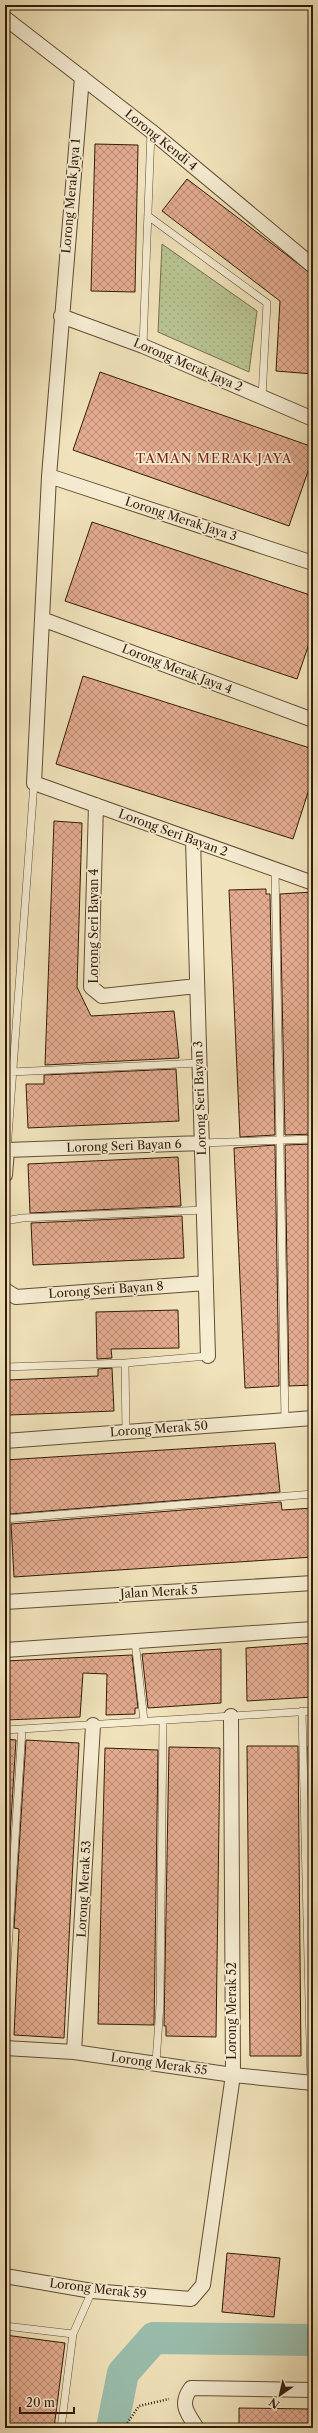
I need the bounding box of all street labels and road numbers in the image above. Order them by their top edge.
street label: Lorong Kendi 4 [122,106,201,173]
street label: Lorong Merak Jaya 1 [58,138,83,254]
street label: Lorong Merak Jaya 2 [131,335,245,394]
street label: Lorong Merak Jaya 3 [123,493,239,544]
street label: Lorong Merak Jaya 4 [120,641,235,697]
street label: Lorong Seri Bayan 2 [117,806,230,859]
street label: Lorong Seri Bayan 4 [86,868,101,984]
street label: Lorong Seri Bayan 3 [190,1040,209,1156]
street label: Lorong Seri Bayan 6 [66,1136,182,1155]
street label: Lorong Seri Bayan 8 [48,1278,164,1301]
street label: Lorong Merak 50 [109,1418,209,1439]
street label: Jalan Merak 5 [118,1582,198,1601]
street label: Lorong Merak 53 [73,1840,94,1938]
street label: Lorong Merak 52 [224,1962,239,2060]
street label: Lorong Merak 55 [110,2049,208,2078]
street label: Lorong Merak 59 [49,2275,148,2302]

